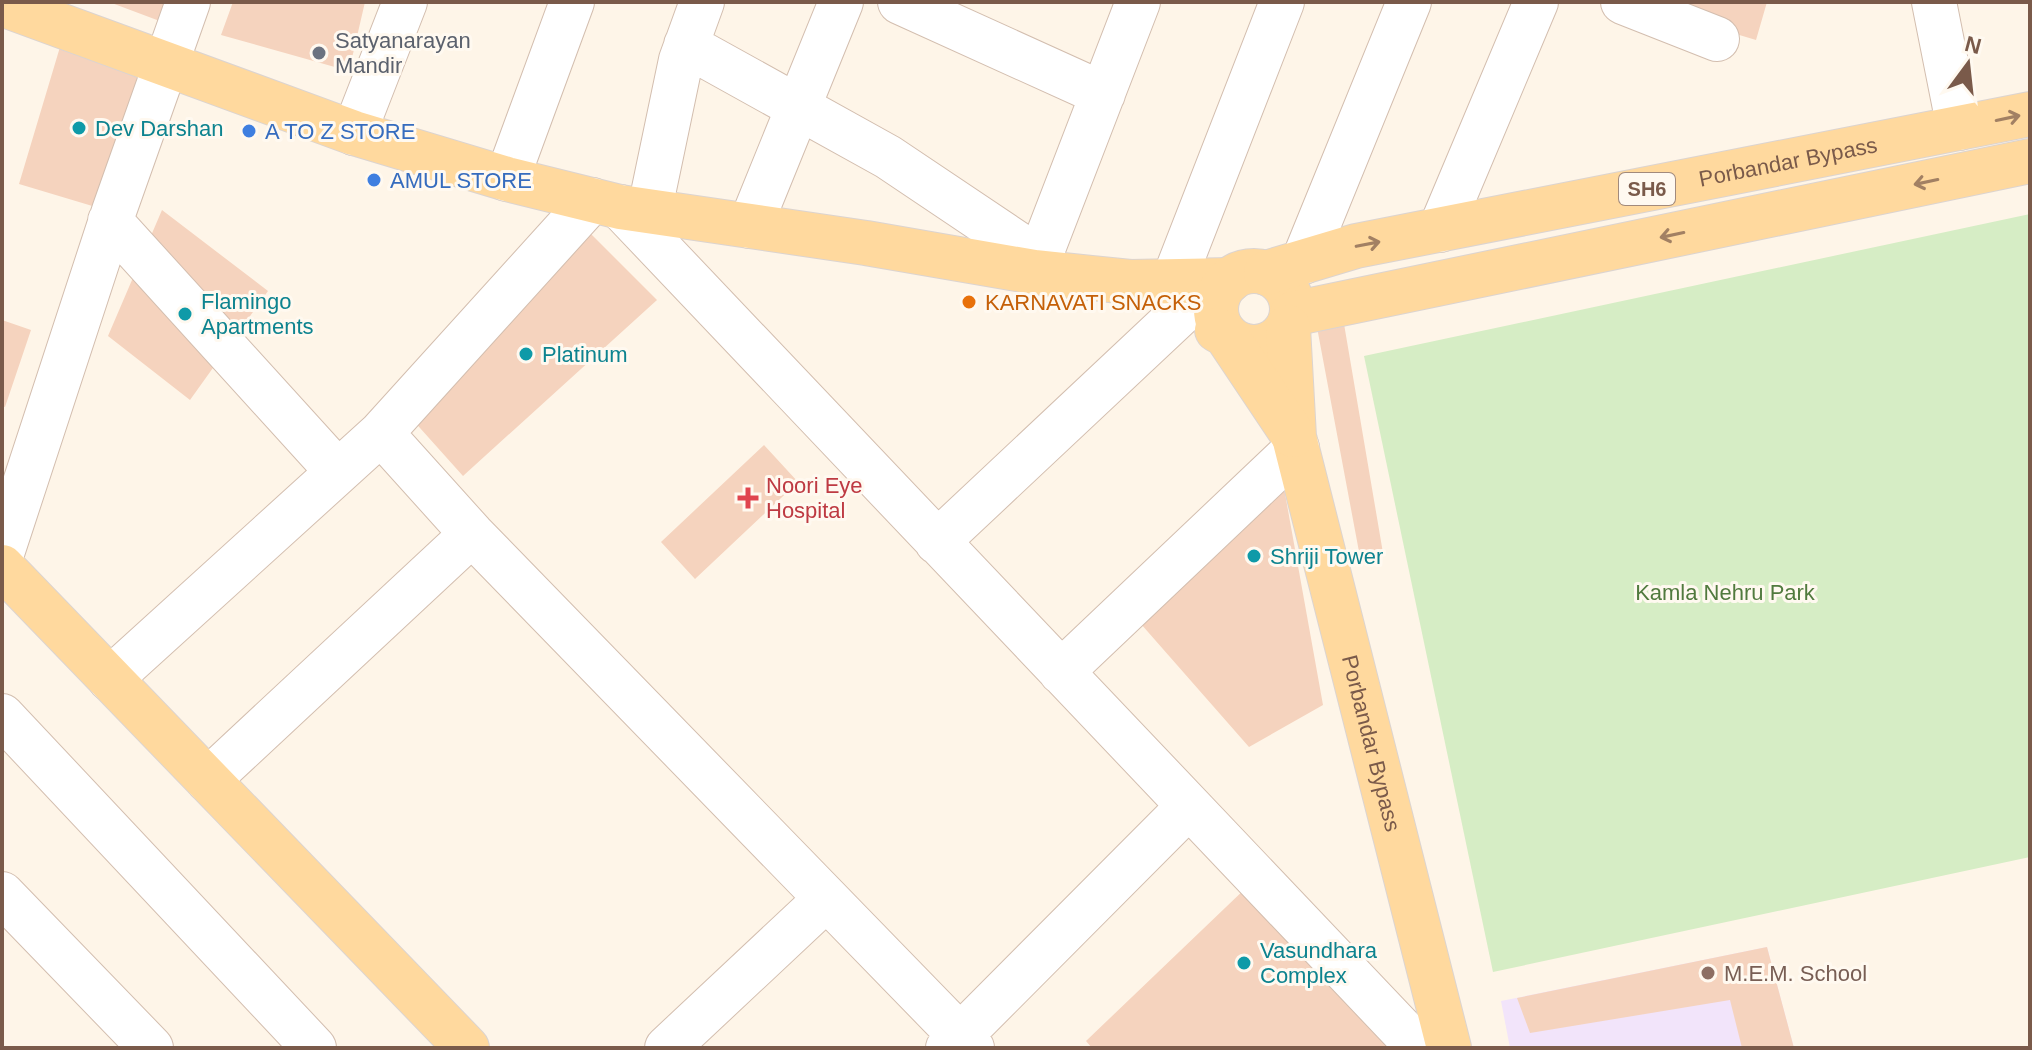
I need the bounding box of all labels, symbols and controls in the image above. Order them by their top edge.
north arrow [1928,24,2008,104]
place label: Satyanarayan Mandir [335,28,471,78]
text: N [1962,31,1984,59]
marker: Satyanarayan Mandir [310,44,328,62]
one-way arrow [1995,110,2020,125]
place label: Dev Darshan [95,116,223,141]
marker: Dev Darshan [70,119,88,137]
place label: A TO Z STORE [265,119,415,144]
marker: A TO Z STORE [240,122,258,140]
street label: Porbandar Bypass [1697,132,1879,191]
place label: AMUL STORE [390,168,532,193]
marker: AMUL STORE [365,171,383,189]
road number: SH6 [1619,173,1675,205]
one-way arrow [1914,175,1940,190]
one-way arrow [1659,228,1685,243]
one-way arrow [1355,236,1381,251]
place label: Flamingo Apartments [201,289,314,339]
place label: KARNAVATI SNACKS [985,290,1201,315]
marker: KARNAVATI SNACKS [960,293,978,311]
marker: Flamingo Apartments [176,305,194,323]
place label: Platinum [542,342,628,367]
marker: Platinum [517,345,535,363]
place label: Noori Eye Hospital [766,473,863,523]
marker: Noori Eye Hospital [737,487,759,509]
place label: Shriji Tower [1270,544,1383,569]
marker: Shriji Tower [1245,547,1263,565]
park label: Kamla Nehru Park [1635,580,1816,605]
street label: Porbandar Bypass [1337,652,1406,834]
place label: Vasundhara Complex [1260,938,1378,988]
marker: Vasundhara Complex [1235,954,1253,972]
place label: M.E.M. School [1724,961,1867,986]
marker: M.E.M. School [1699,964,1717,982]

